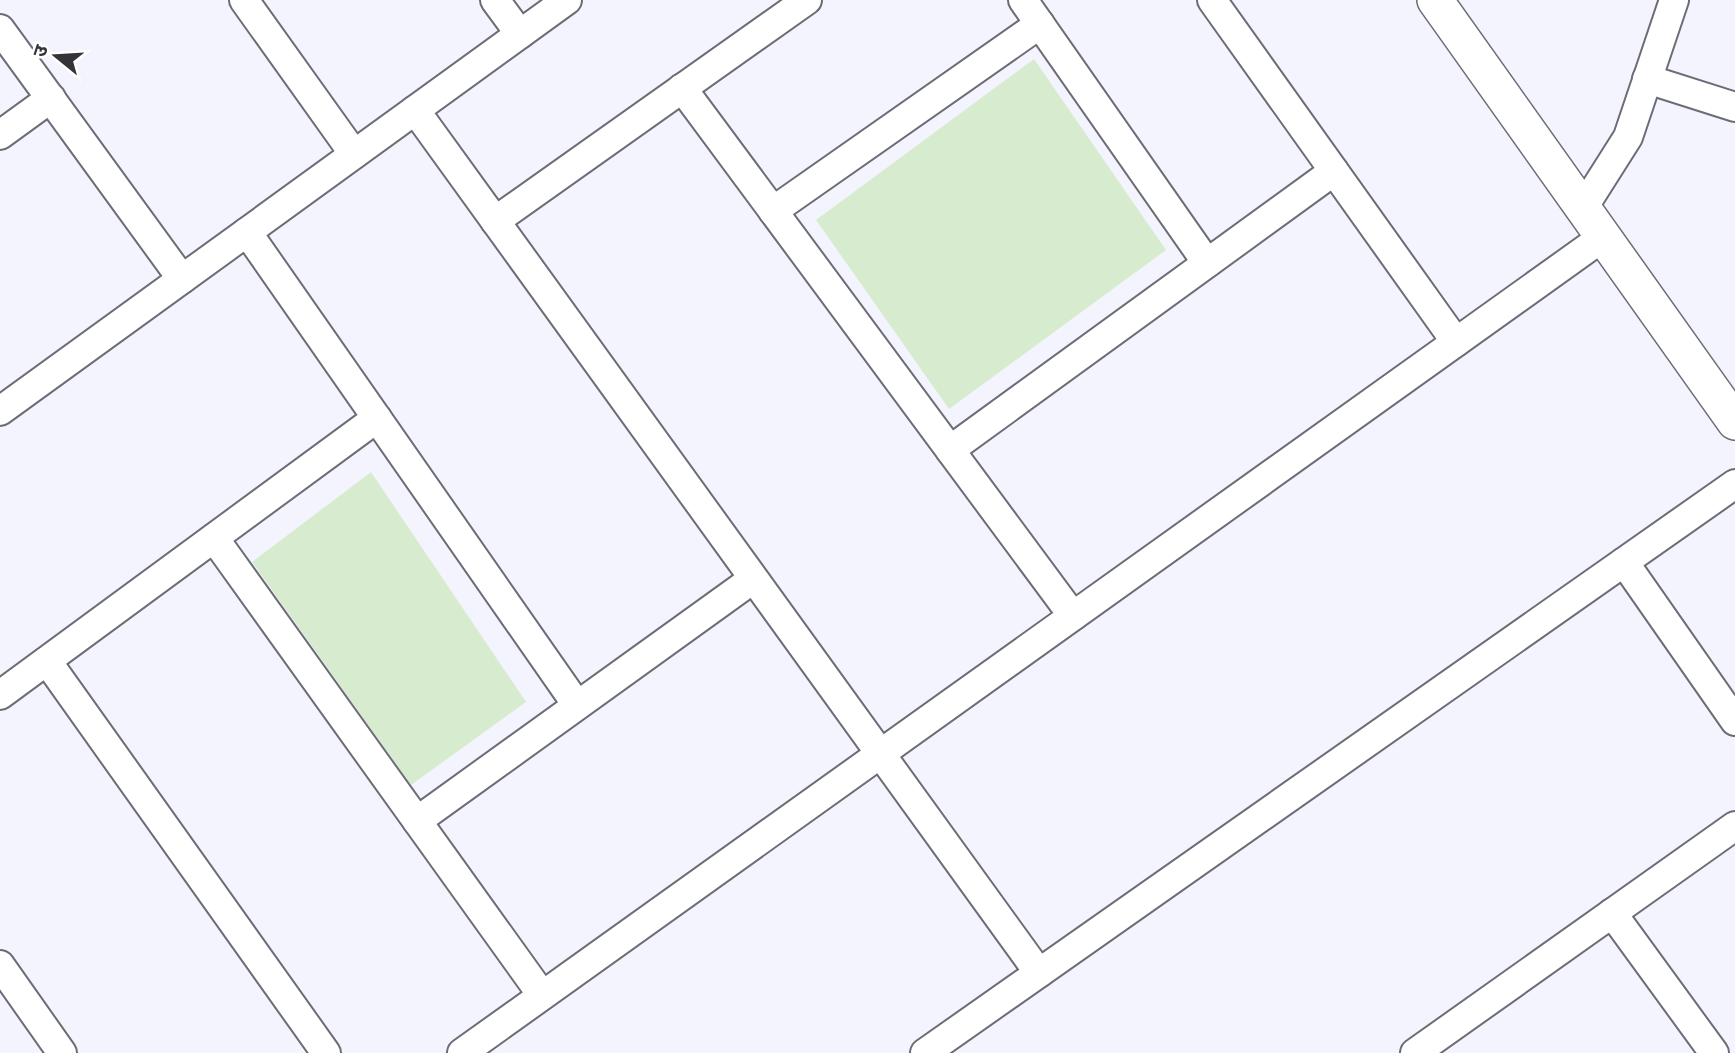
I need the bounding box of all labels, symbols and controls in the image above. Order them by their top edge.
north arrow [21,21,91,91]
text: उ [28,41,53,60]

